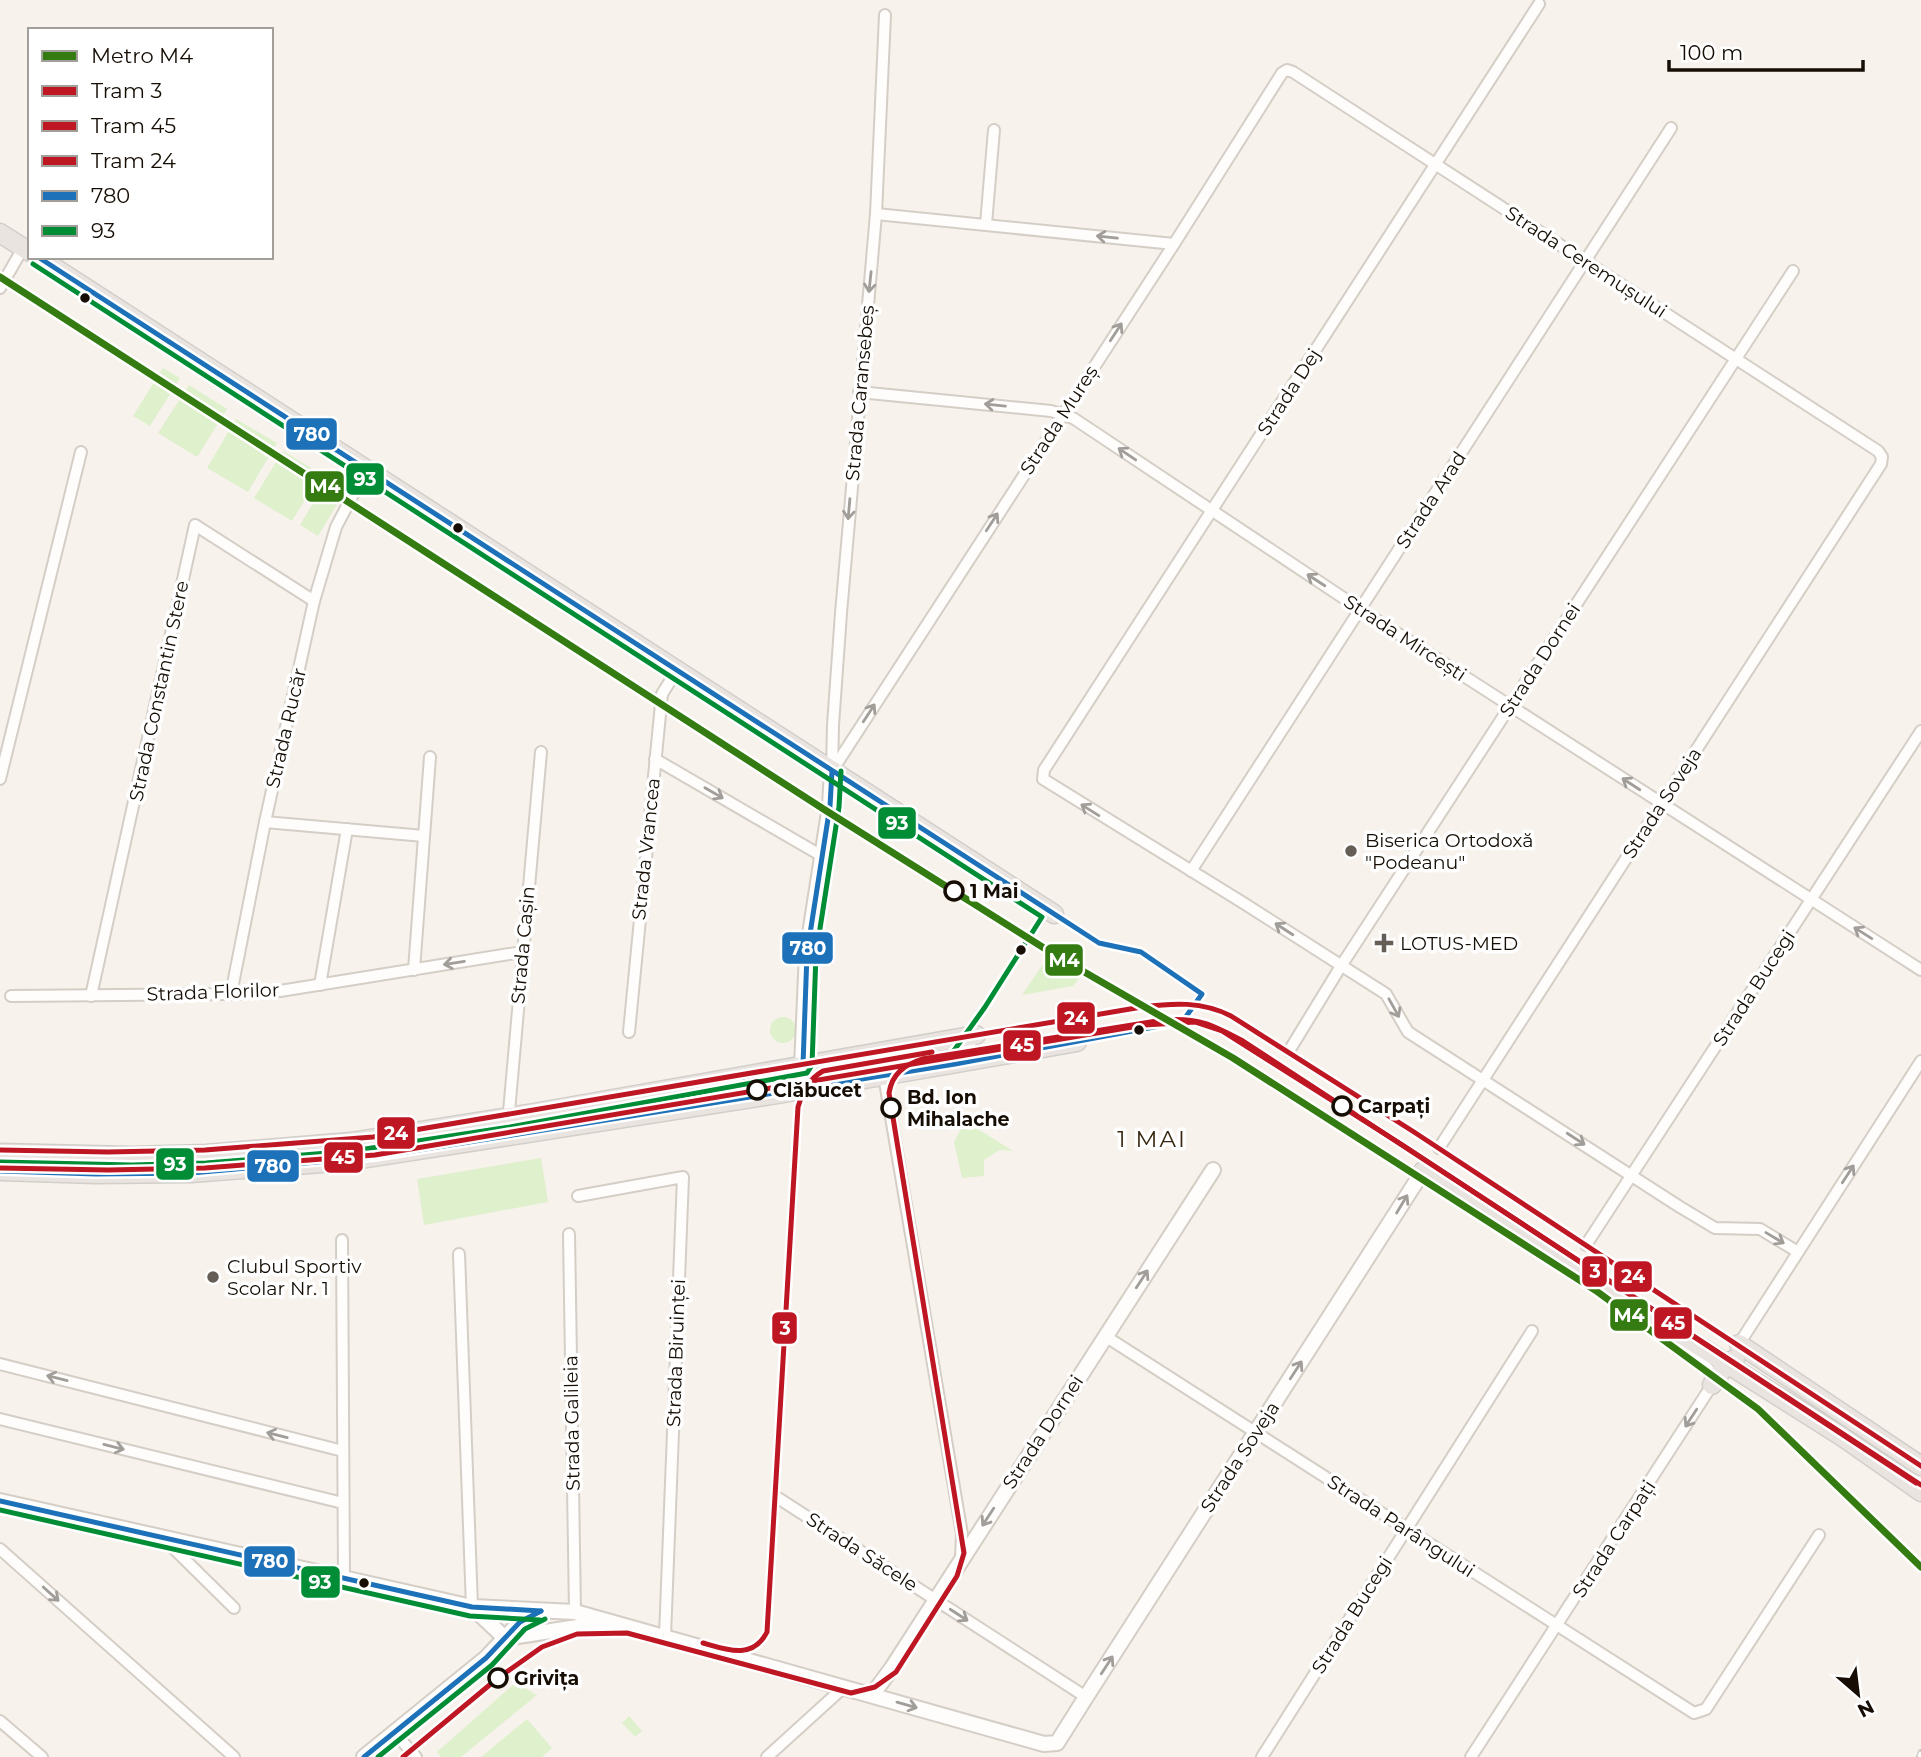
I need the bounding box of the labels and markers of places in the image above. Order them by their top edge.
unlabelled marker [78,291,92,305]
unlabelled marker [451,521,465,535]
place label: Biserica Ortodoxă "Podeanu" [1365,829,1533,874]
marker: Biserica Ortodoxă "Podeanu" [1343,843,1359,859]
place label: 1 Mai [970,880,1018,903]
marker: 1 Mai [944,881,964,901]
place label: LOTUS-MED [1400,932,1518,955]
marker: LOTUS-MED [1374,933,1394,953]
unlabelled marker [1014,943,1028,957]
unlabelled marker [1132,1023,1146,1037]
place label: Clăbucet [773,1079,862,1102]
marker: Clăbucet [747,1080,767,1100]
place label: Bd. Ion Mihalache [907,1086,1010,1131]
place label: Carpați [1358,1095,1430,1119]
marker: Carpați [1332,1096,1352,1116]
marker: Bd. Ion Mihalache [881,1098,901,1118]
place label: Clubul Sportiv Scolar Nr. 1 [227,1255,362,1300]
marker: Clubul Sportiv Scolar Nr. 1 [205,1269,221,1285]
unlabelled marker [357,1576,371,1590]
place label: Grivița [514,1667,579,1691]
marker: Grivița [488,1668,508,1688]

